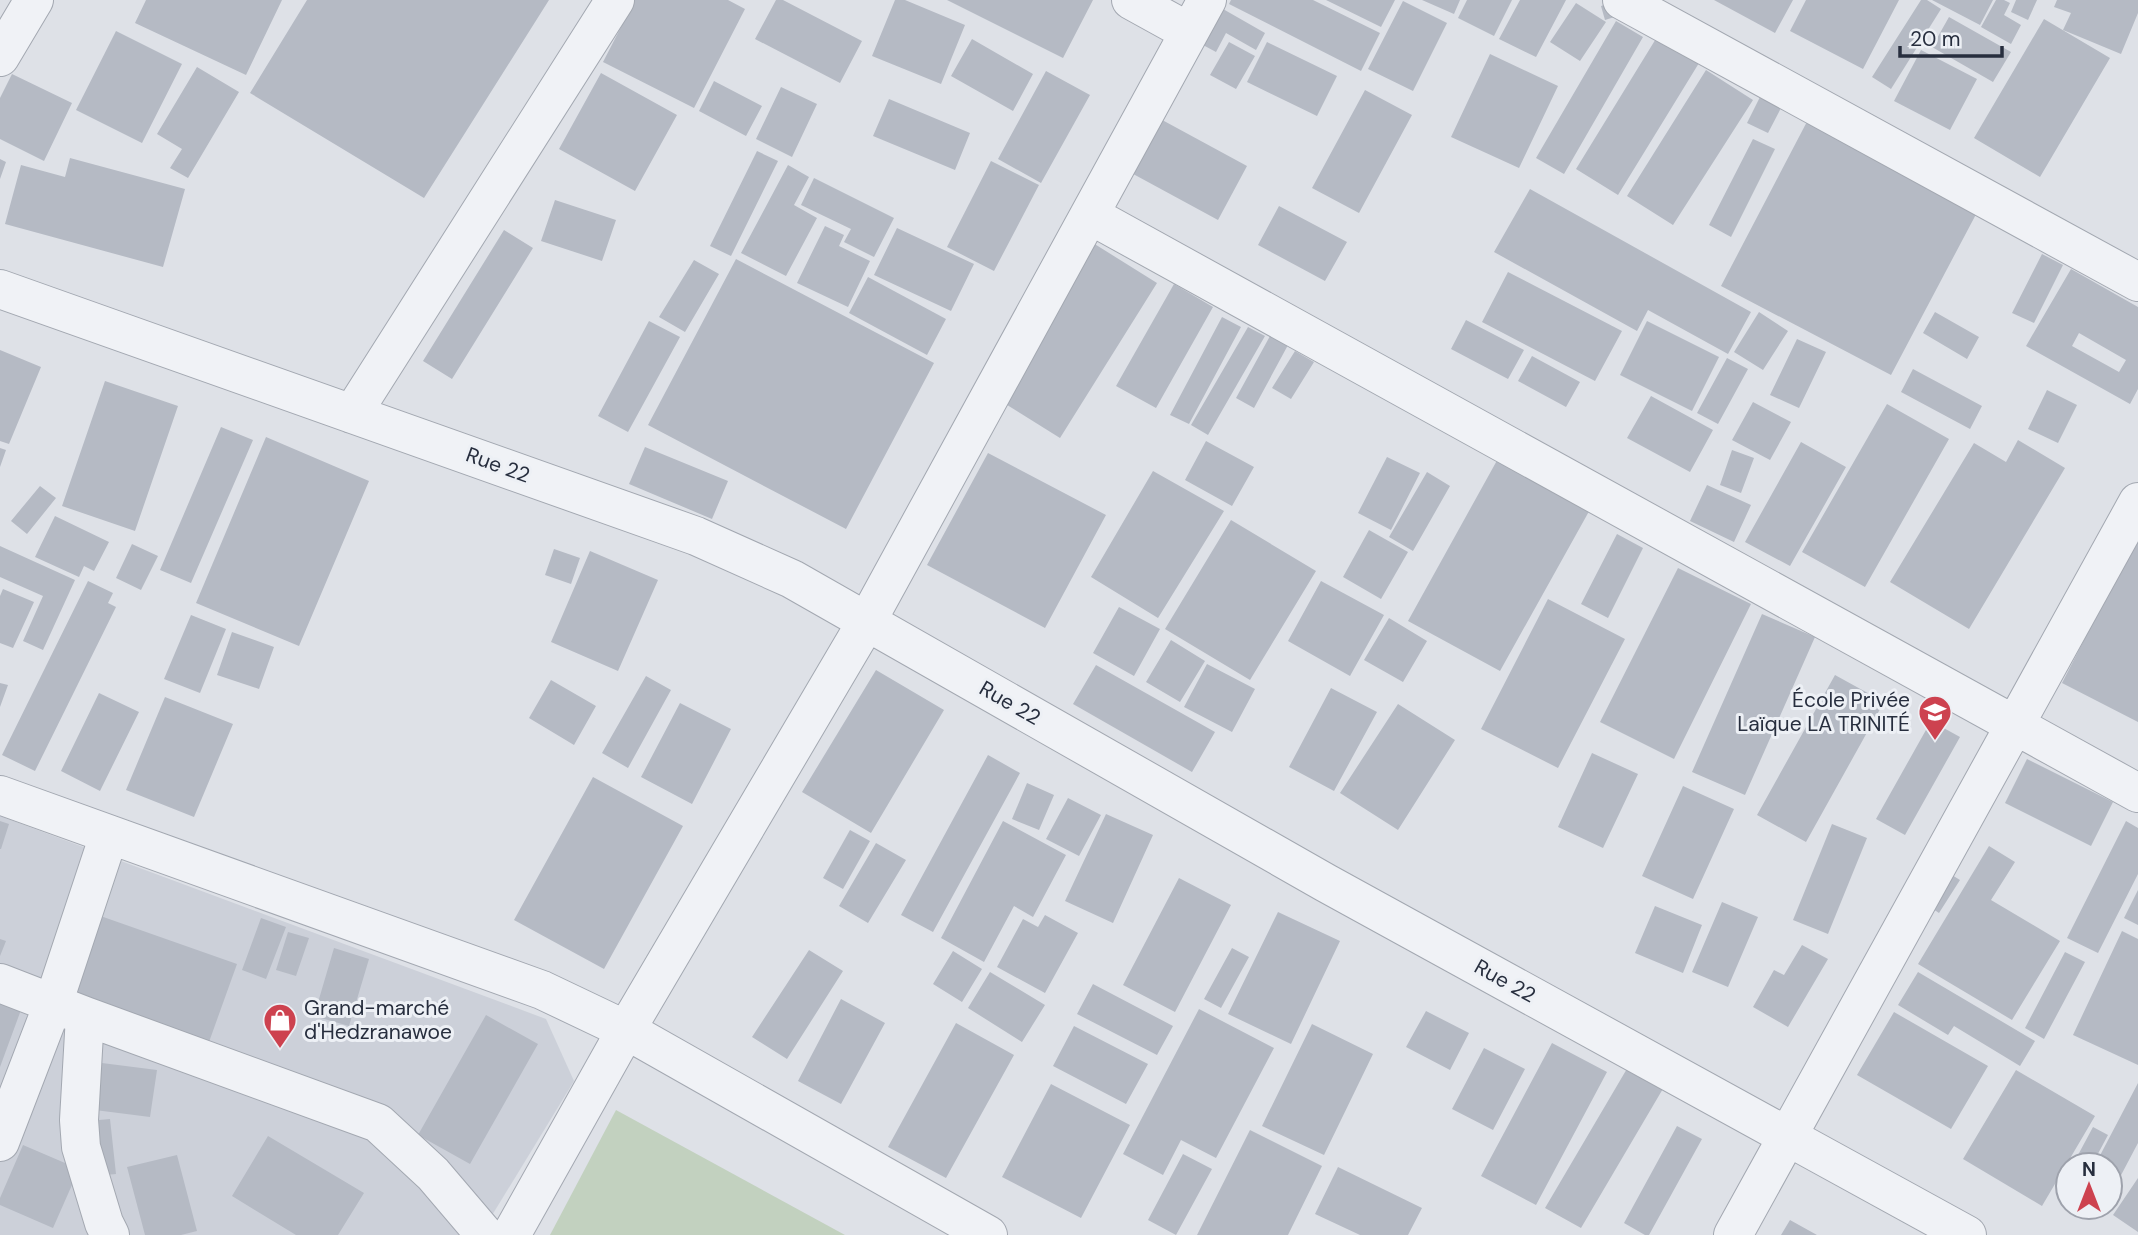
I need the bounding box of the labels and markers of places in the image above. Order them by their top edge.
place label: École Privée Laïque LA TRINITÉ [1737,686,1910,738]
school or university icon: École Privée Laïque LA TRINITÉ [1916,693,1954,742]
place label: Grand-marché d'Hedzranawoe [304,994,452,1046]
shop icon: Grand-marché d'Hedzranawoe [261,1001,299,1050]

